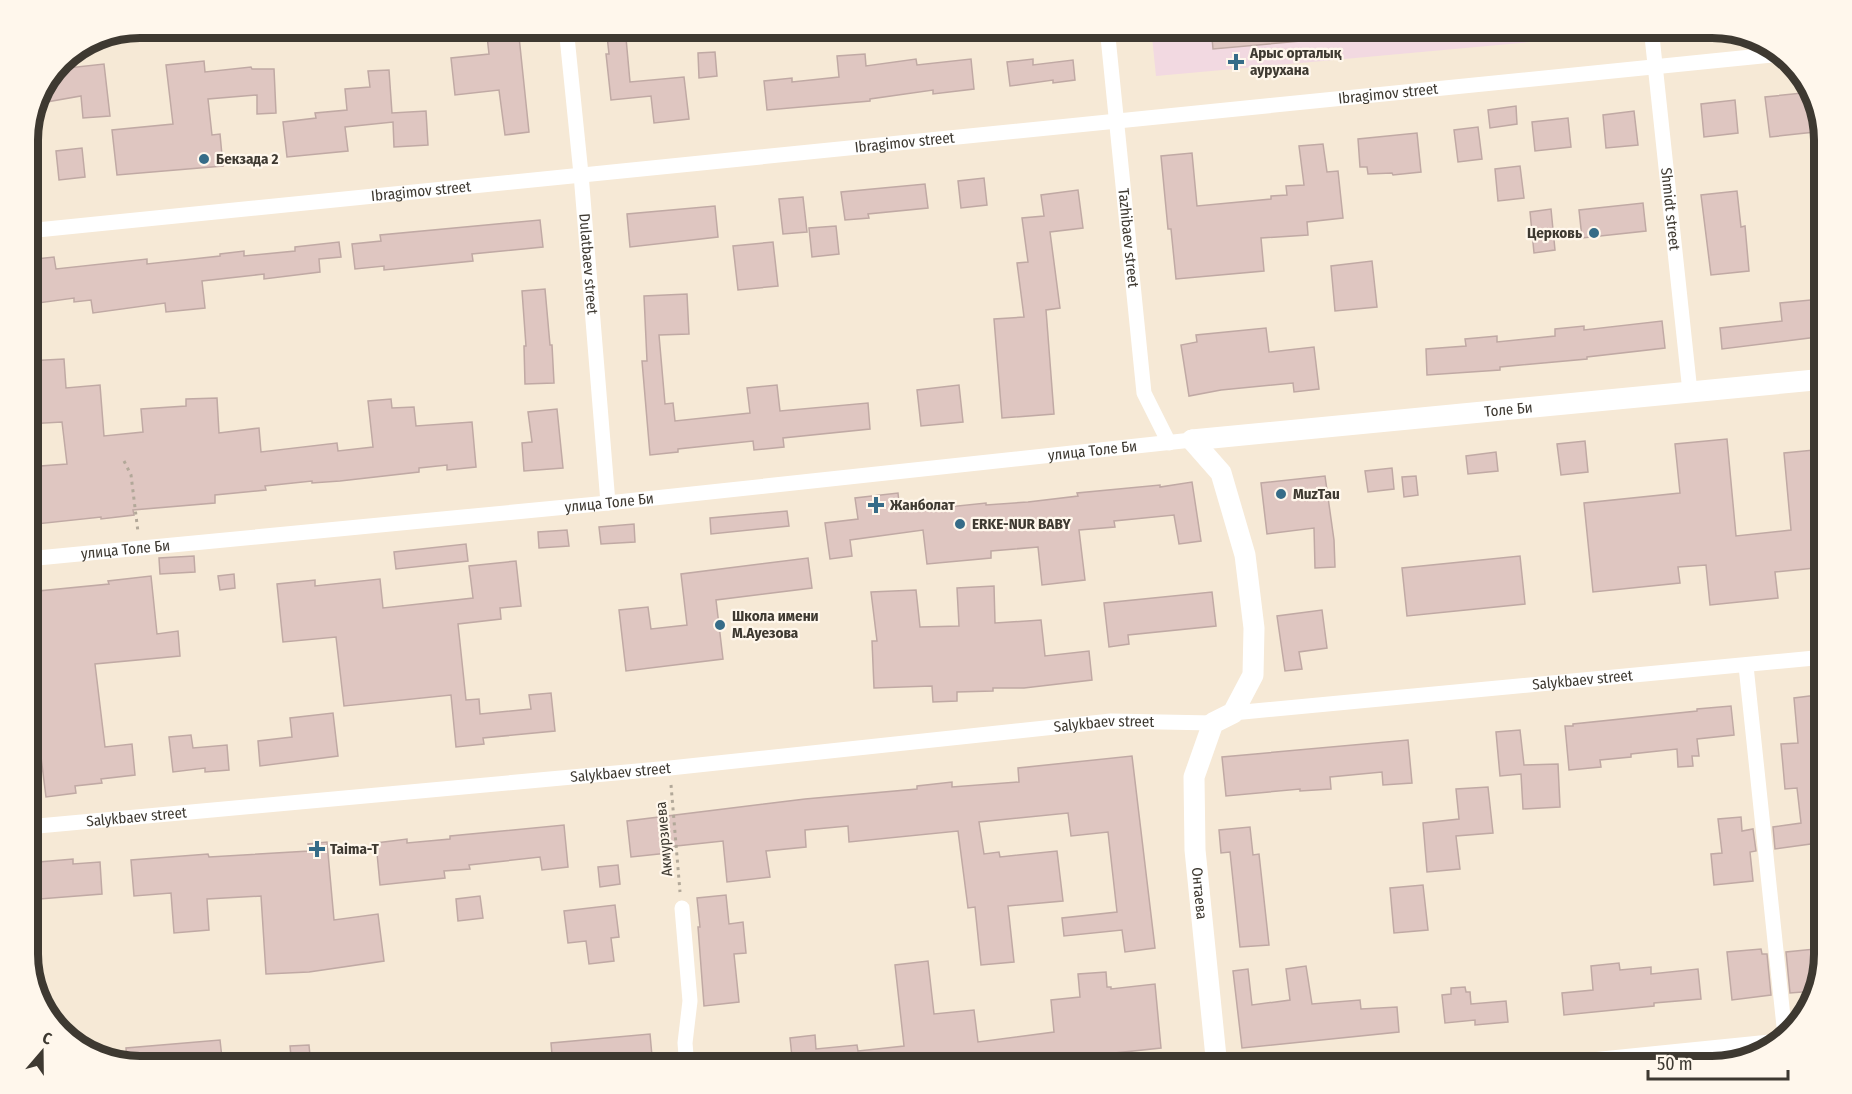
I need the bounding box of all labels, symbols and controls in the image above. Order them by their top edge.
place label: Арыс орталық аурухана [1249,44,1342,79]
marker: Арыс орталық аурухана [1227,53,1245,71]
street label: Ibragimov street [1337,80,1439,108]
street label: Ibragimov street [854,128,955,156]
place label: Бекзада 2 [216,150,279,168]
marker: Бекзада 2 [197,152,211,166]
street label: Shmidt street [1657,167,1684,251]
street label: Ibragimov street [370,177,472,205]
street label: Tazhibaev street [1114,187,1142,289]
street label: Dulatbaev street [575,213,602,315]
place label: Церковь [1527,224,1582,242]
marker: Церковь [1587,226,1601,240]
street label: Толе Би [1484,398,1534,421]
street label: улица Толе Би [1047,437,1138,464]
place label: MuzTau [1293,485,1340,503]
marker: MuzTau [1274,487,1288,501]
street label: улица Толе Би [564,489,655,516]
marker: Жанболат [867,496,885,514]
place label: Жанболат [889,496,955,514]
place label: ERKE-NUR BABY [972,515,1071,533]
marker: ERKE-NUR BABY [953,517,967,531]
street label: улица Толе Би [80,536,171,563]
place label: Школа имени М.Ауезова [732,607,819,642]
marker: Школа имени М.Ауезова [713,618,727,632]
street label: Salykbaev street [1531,666,1634,694]
street label: Salykbaev street [1053,712,1154,736]
street label: Salykbaev street [569,759,672,786]
street label: Акмурзиева [652,801,676,877]
street label: Salykbaev street [85,803,188,831]
marker: Taima-T [308,840,326,858]
place label: Taima-T [330,840,380,858]
street label: Онтаева [1188,866,1211,920]
north arrow [12,1022,72,1082]
text: С [40,1028,55,1049]
scale bar [1648,1043,1788,1081]
text: 50 m [1657,1053,1693,1075]

